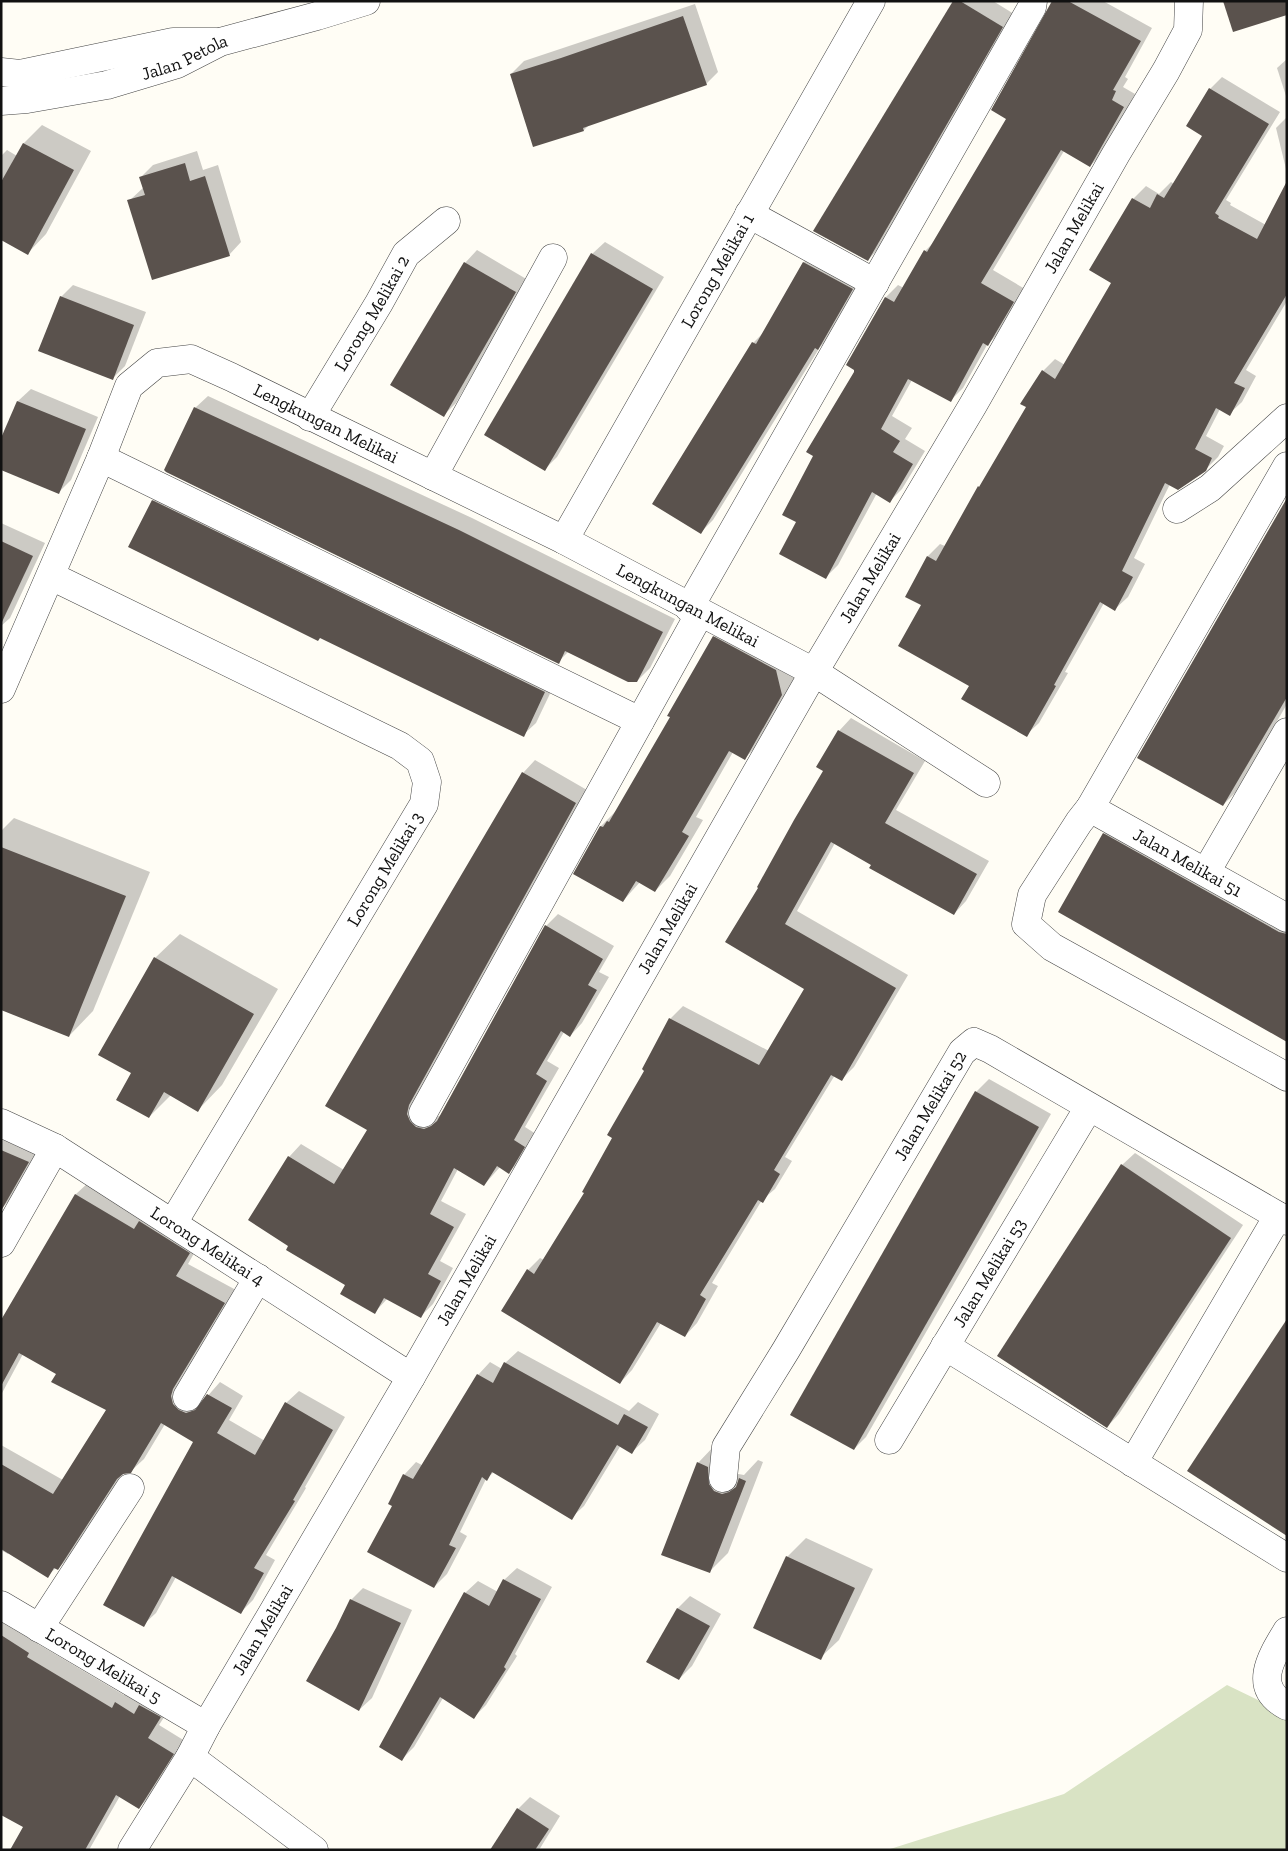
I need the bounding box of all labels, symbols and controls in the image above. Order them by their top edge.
street label: Jalan Petola [139,29,230,85]
street label: Jalan Melikai [1039,178,1109,277]
street label: Lorong Melikai 1 [676,209,759,332]
street label: Lorong Melikai 2 [329,251,414,375]
street label: Lengkungan Melikai [250,379,402,468]
street label: Jalan Melikai [835,529,905,627]
street label: Lengkungan Melikai [613,559,763,652]
street label: Lorong Melikai 3 [342,808,428,930]
street label: Jalan Melikai 51 [1129,823,1246,902]
street label: Jalan Melikai [633,879,702,978]
street label: Jalan Melikai 52 [889,1047,971,1165]
street label: Lorong Melikai 4 [147,1202,269,1291]
street label: Jalan Melikai 53 [948,1214,1031,1331]
street label: Jalan Melikai [432,1231,501,1329]
street label: Jalan Melikai [227,1581,298,1679]
street label: Lorong Melikai 5 [42,1623,165,1708]

